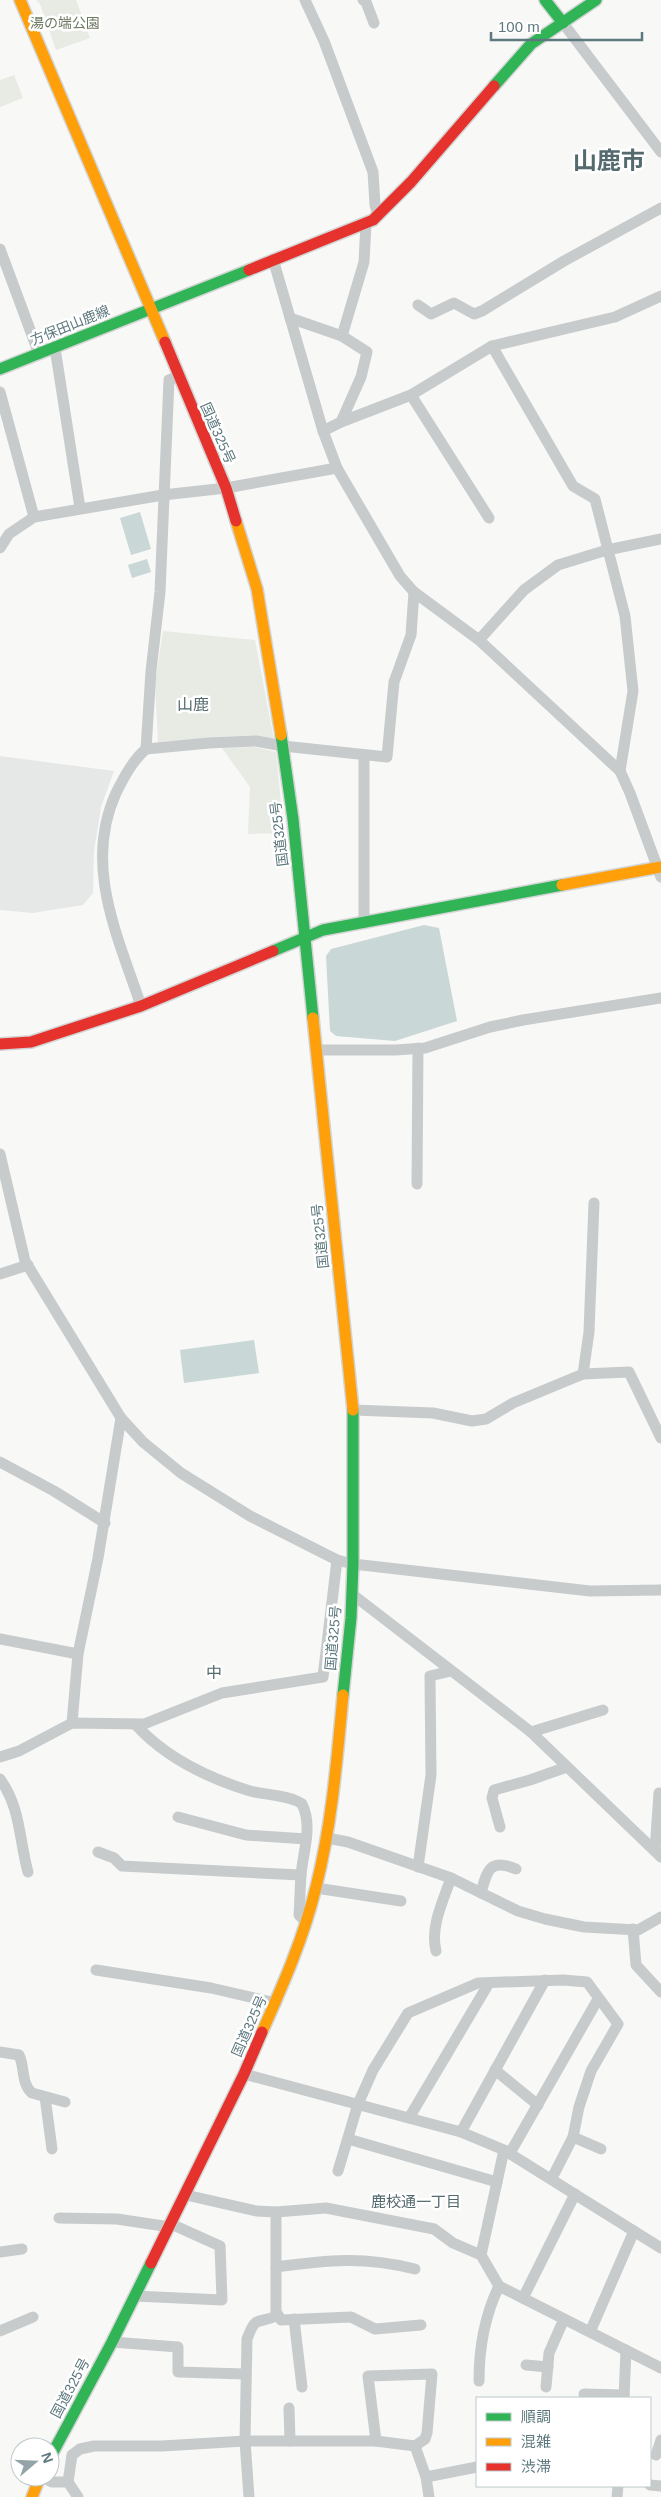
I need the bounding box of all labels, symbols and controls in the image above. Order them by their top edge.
scale bar [491,10,642,42]
park label: 湯の端公園 [30,15,100,31]
text: 100 m [498,18,540,35]
district label: 山鹿市 [573,147,645,174]
street label: 方保田山鹿線 [28,302,112,348]
street label: 国道325号 [197,400,239,466]
district label: 山鹿 [177,696,209,713]
street label: 国道325号 [267,801,291,867]
street label: 国道325号 [309,1203,331,1269]
street label: 国道325号 [322,1605,344,1671]
district label: 中 [206,1664,222,1681]
street label: 国道325号 [228,1993,270,2059]
district label: 鹿校通一丁目 [371,2193,461,2210]
street label: 国道325号 [48,2355,92,2421]
legend [476,2397,651,2487]
text: 順調 [521,2408,551,2425]
text: 混雑 [521,2433,551,2450]
north arrow [10,2437,60,2487]
text: N [38,2450,57,2465]
text: 渋滞 [521,2458,551,2475]

